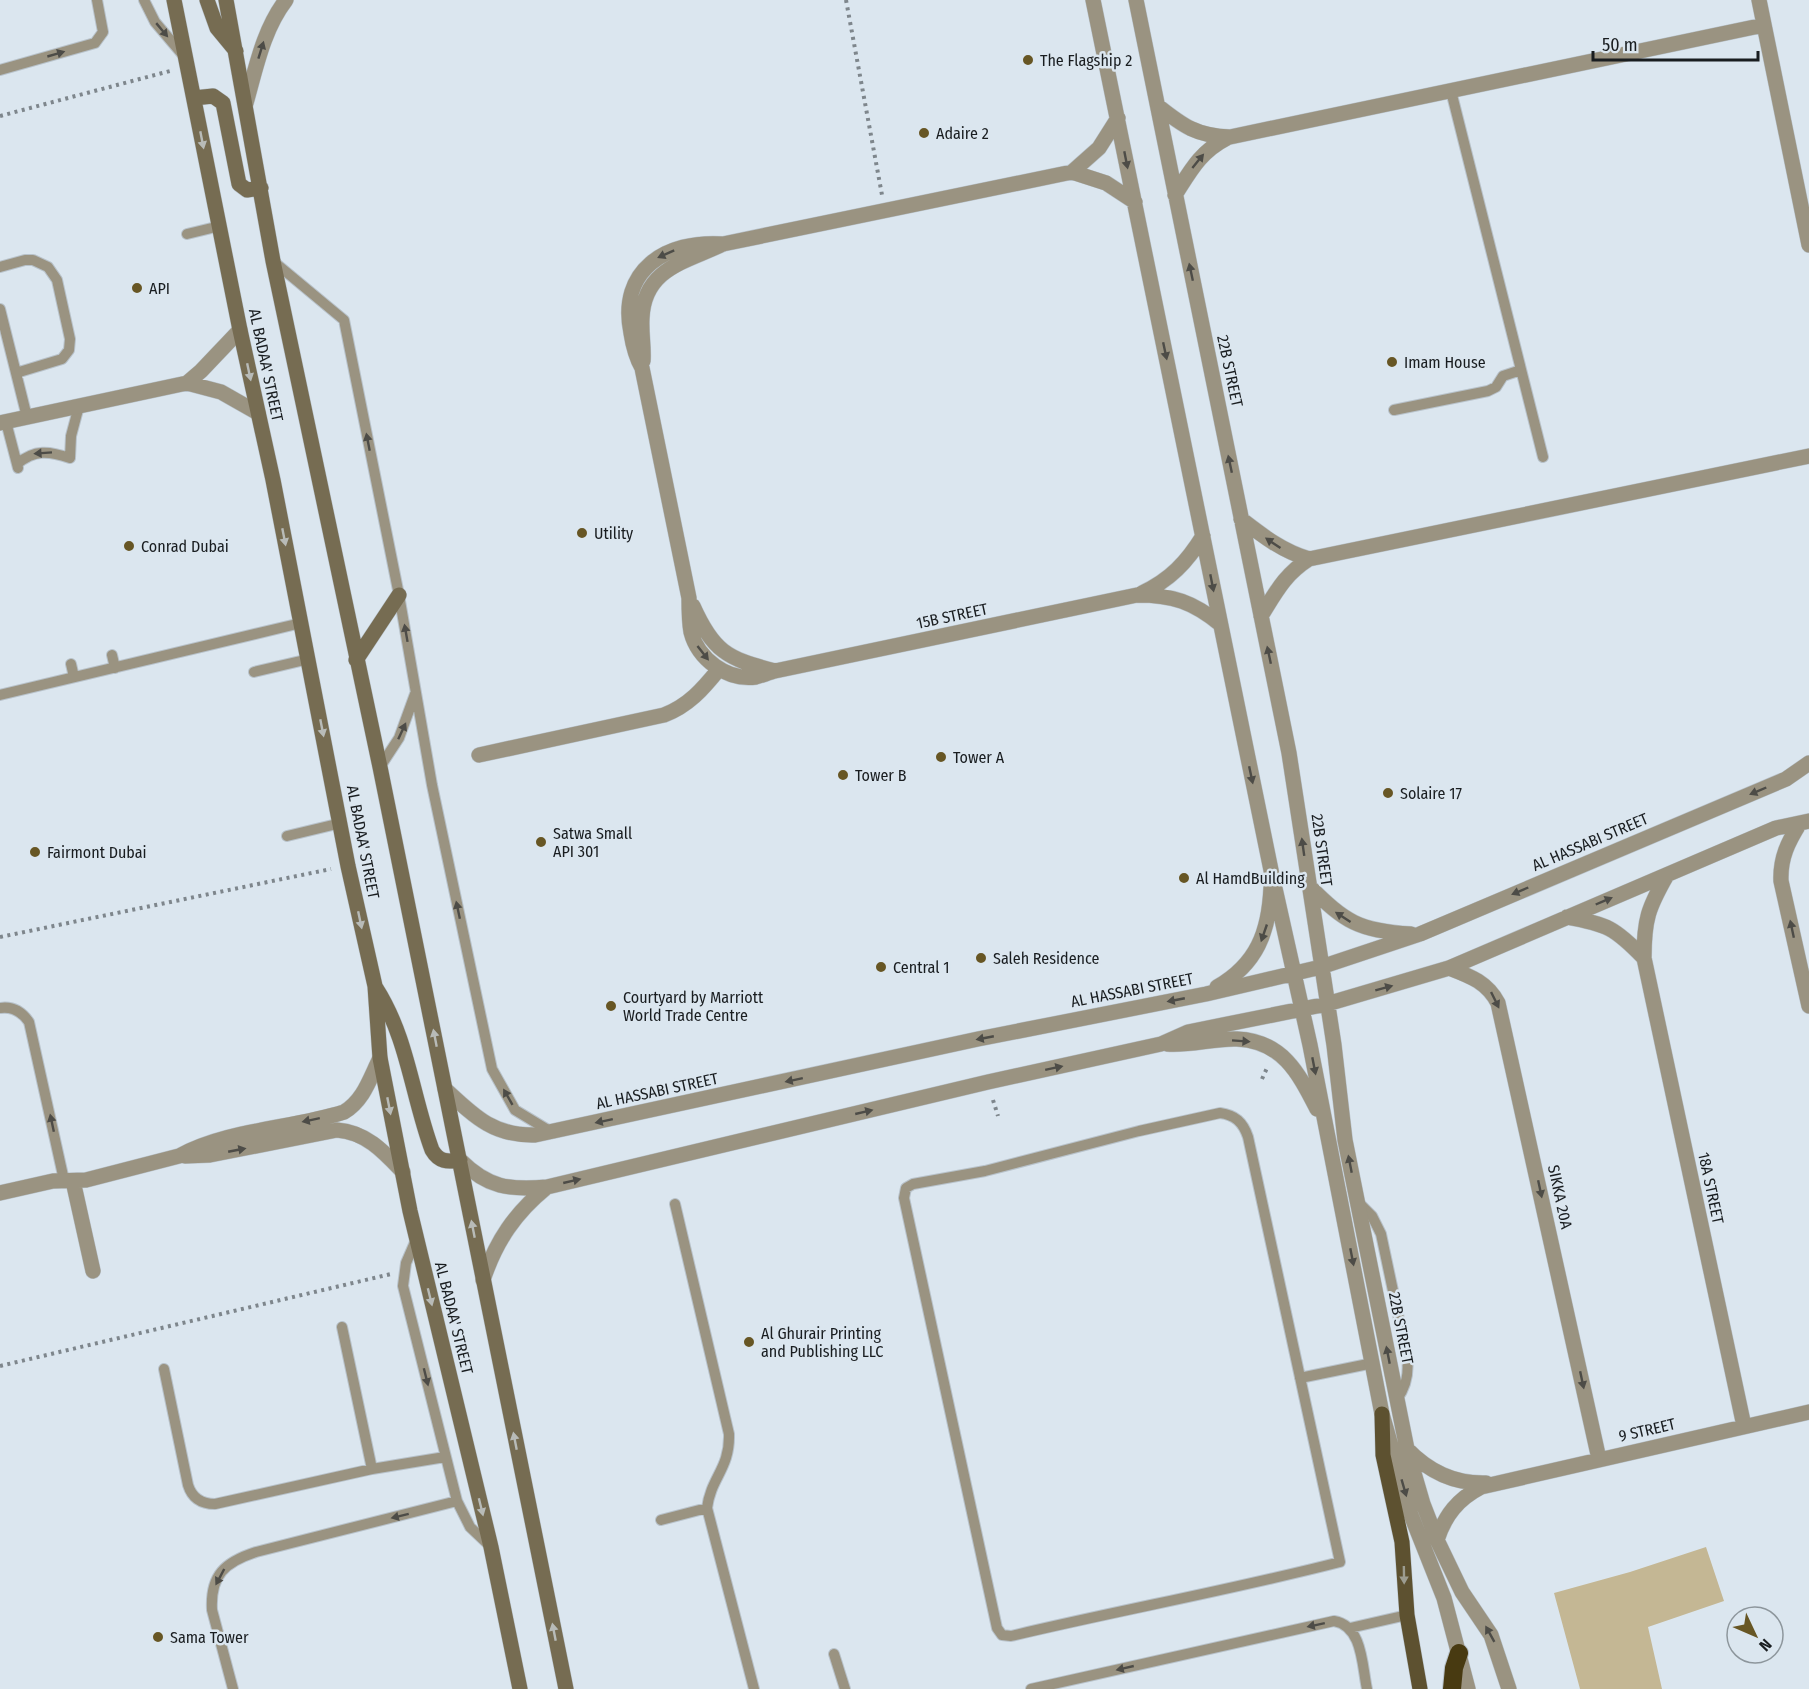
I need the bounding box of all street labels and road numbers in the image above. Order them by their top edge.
street label: AL BADAA' STREET [245,307,287,424]
street label: 22B STREET [1213,333,1247,409]
street label: 15B STREET [915,599,990,633]
street label: AL BADAA' STREET [343,784,383,901]
street label: AL HASSABI STREET [1529,809,1651,875]
street label: 22B STREET [1308,813,1337,888]
street label: AL HASSABI STREET [1069,969,1195,1011]
street label: AL HASSABI STREET [594,1069,720,1113]
street label: 18A STREET [1694,1151,1728,1226]
street label: SIKKA 20A [1544,1163,1576,1231]
street label: AL BADAA' STREET [431,1260,477,1377]
street label: 22B STREET [1385,1290,1417,1366]
street label: 9 STREET [1617,1414,1678,1446]

